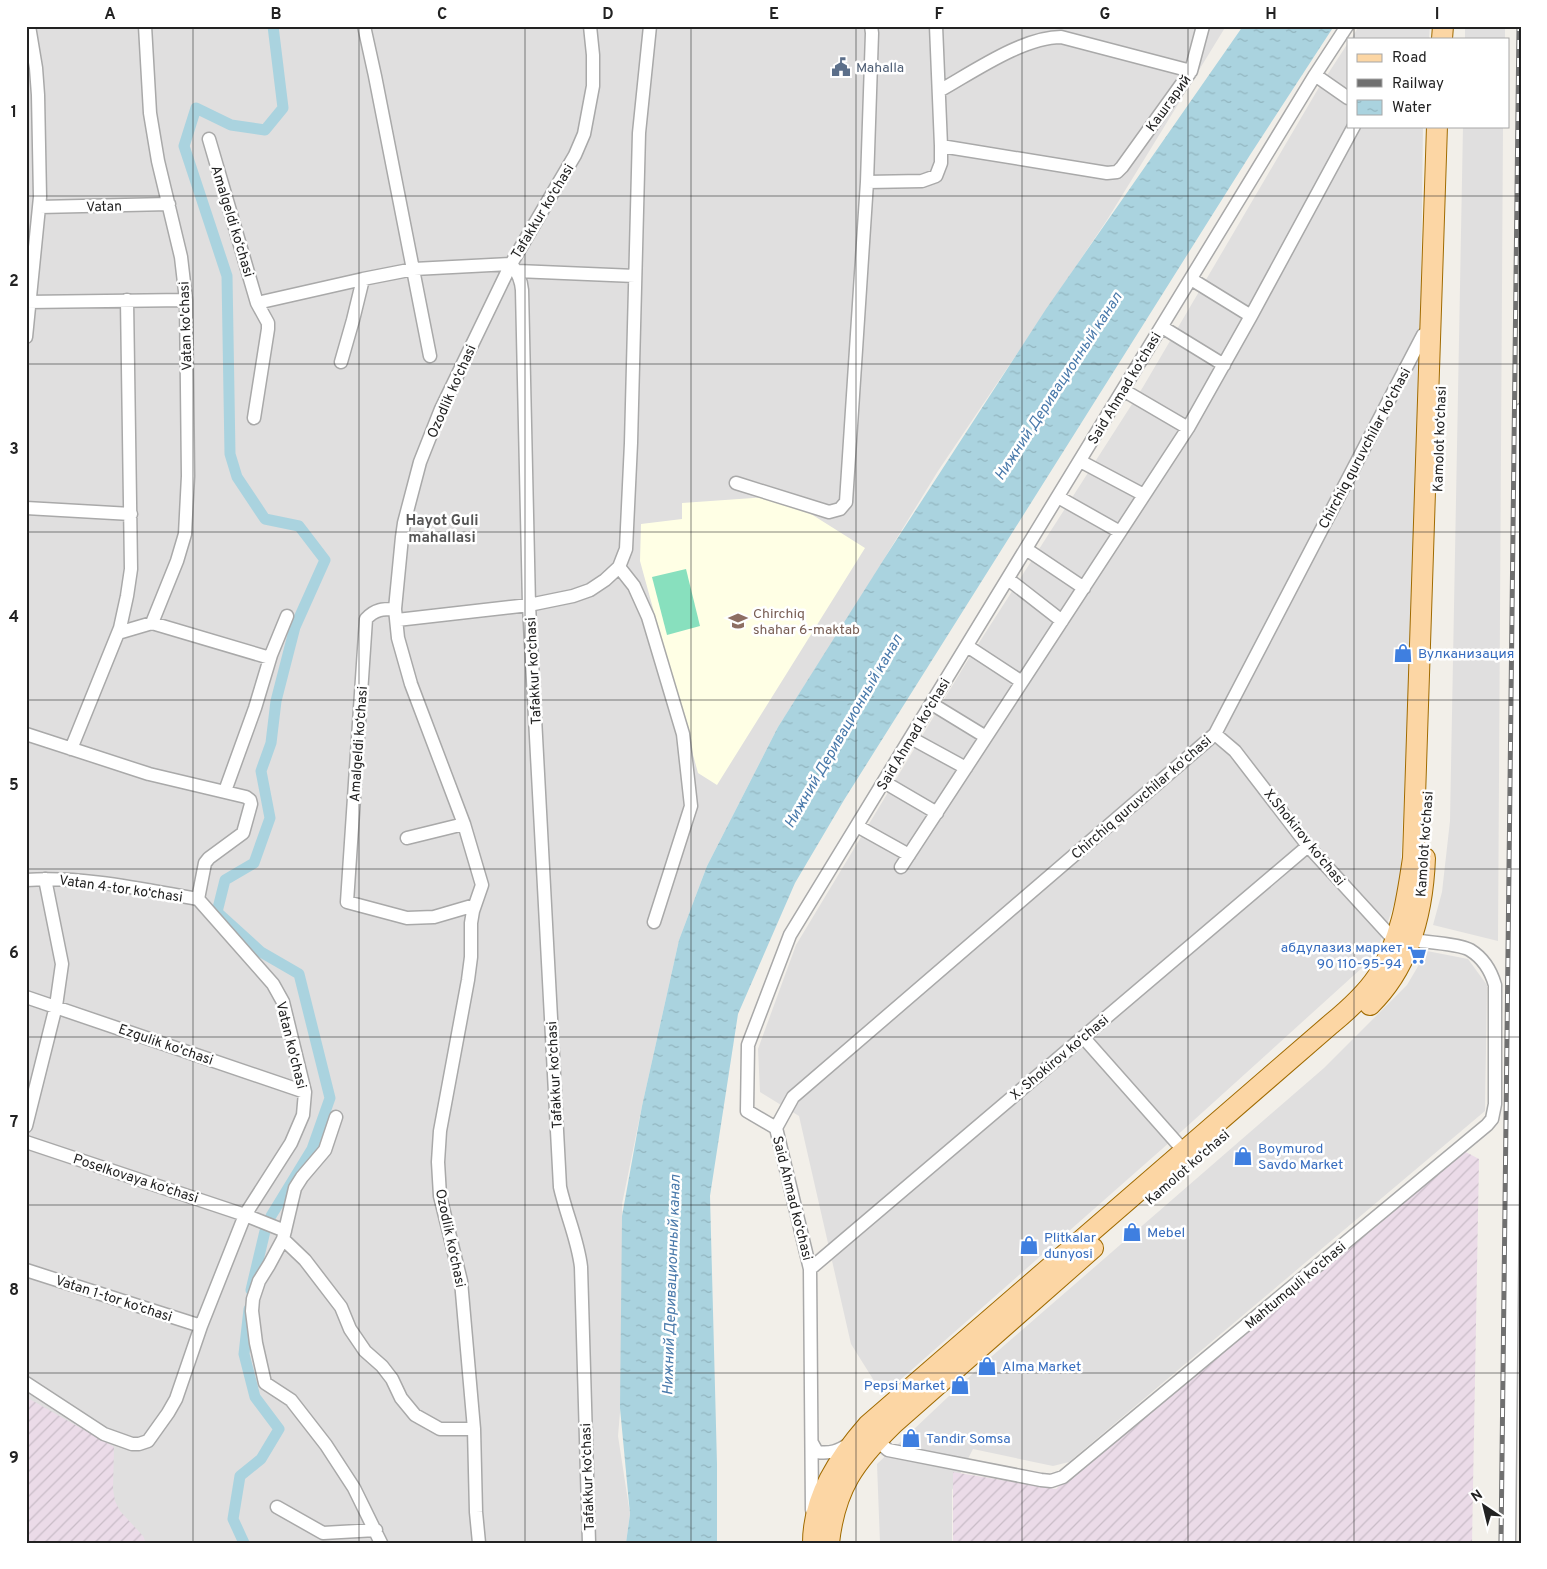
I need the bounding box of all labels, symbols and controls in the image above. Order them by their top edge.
text: A [104,5,116,25]
text: B [270,5,282,25]
text: C [437,5,447,25]
text: D [602,5,614,25]
text: E [769,5,779,25]
text: F [934,5,944,25]
text: G [1100,5,1110,25]
text: H [1265,5,1277,25]
text: I [1435,5,1439,25]
legend [1347,38,1510,128]
text: Road [1392,49,1427,68]
public building icon: Mahalla [830,56,852,78]
place label: Mahalla [856,60,904,77]
street label: Кашгарий [1143,72,1195,136]
text: Railway [1392,75,1444,94]
text: Water [1392,99,1432,118]
text: 1 [11,103,17,123]
street label: Tafakkur ko‘chasi [508,161,578,262]
street label: Amalgeldi ko‘chasi [206,164,257,279]
street label: Vatan [86,198,122,217]
text: 2 [9,272,19,292]
street label: Vatan ko'chasi [176,281,197,371]
water label: Нижний Деривационный канал [991,289,1128,485]
street label: Said Ahmad ko‘chasi [1085,330,1165,448]
street label: Ozodlik ko‘chasi [424,342,481,441]
street label: Chirchiq quruvchilar ko'chasi [1316,365,1415,532]
street label: Kamolot ko‘chasi [1430,386,1451,492]
text: 3 [9,440,19,460]
district label: Hayot Guli mahallasi [405,512,479,548]
place label: Chirchiq shahar 6-maktab [753,606,860,639]
text: 4 [9,608,19,628]
school or university icon: Chirchiq shahar 6-maktab [727,610,749,632]
street label: Tafakkur ko‘chasi [523,617,546,725]
water label: Нижний Деривационный канал [781,631,908,832]
shop icon: Вулканизация [1392,642,1414,664]
place label: Вулканизация [1418,646,1514,663]
street label: Said Ahmad ko‘chasi [874,676,954,794]
street label: Amalgeldi ko‘chasi [347,686,372,803]
street label: Chirchiq quruvchilar ko'chasi [1068,733,1216,864]
text: 5 [9,776,19,796]
street label: X.Shokirov ko‘chasi [1260,786,1348,890]
street label: Kamolot ko‘chasi [1413,791,1438,898]
street label: Vatan 4-tor ko‘chasi [58,872,184,907]
place label: абдулазиз маркет 90 110-95-94 [1281,940,1402,973]
text: 6 [9,944,19,964]
supermarket icon: абдулазиз маркет 90 110-95-94 [1406,944,1428,966]
street label: Vatan ko'chasi [271,1000,310,1091]
street label: X. Shokirov ko‘chasi [1007,1012,1113,1104]
street label: Ezgulik ko'chasi [116,1021,215,1070]
street label: Tafakkur ko‘chasi [544,1021,567,1129]
text: 7 [10,1113,18,1133]
street label: Kamolot ko‘chasi [1142,1127,1234,1209]
street label: Said Ahmad ko‘chasi [768,1134,815,1262]
place label: Boymurod Savdo Market [1258,1141,1343,1174]
shop icon: Boymurod Savdo Market [1232,1145,1254,1167]
street label: Poselkovaya ko‘chasi [71,1151,200,1208]
water label: Нижний Деривационный канал [659,1174,686,1396]
street label: Ozodlik ko‘chasi [431,1187,468,1289]
shop icon: Mebel [1121,1221,1143,1243]
place label: Mebel [1147,1225,1185,1242]
place label: Plitkalar dunyosi [1044,1230,1097,1263]
shop icon: Plitkalar dunyosi [1018,1234,1040,1256]
street label: Mahtumquli ko‘chasi [1242,1239,1350,1333]
street label: Vatan 1-tor ko‘chasi [53,1273,174,1326]
text: 8 [9,1281,19,1301]
shop icon: Alma Market [976,1355,998,1377]
place label: Alma Market [1002,1359,1081,1376]
shop icon: Pepsi Market [949,1374,971,1396]
place label: Pepsi Market [864,1378,945,1395]
street label: Tafakkur ko‘chasi [578,1423,599,1531]
shop icon: Tandir Somsa [900,1427,922,1449]
place label: Tandir Somsa [926,1431,1011,1448]
text: 9 [9,1449,19,1469]
north arrow [1460,1482,1510,1532]
text: N [1468,1487,1486,1506]

